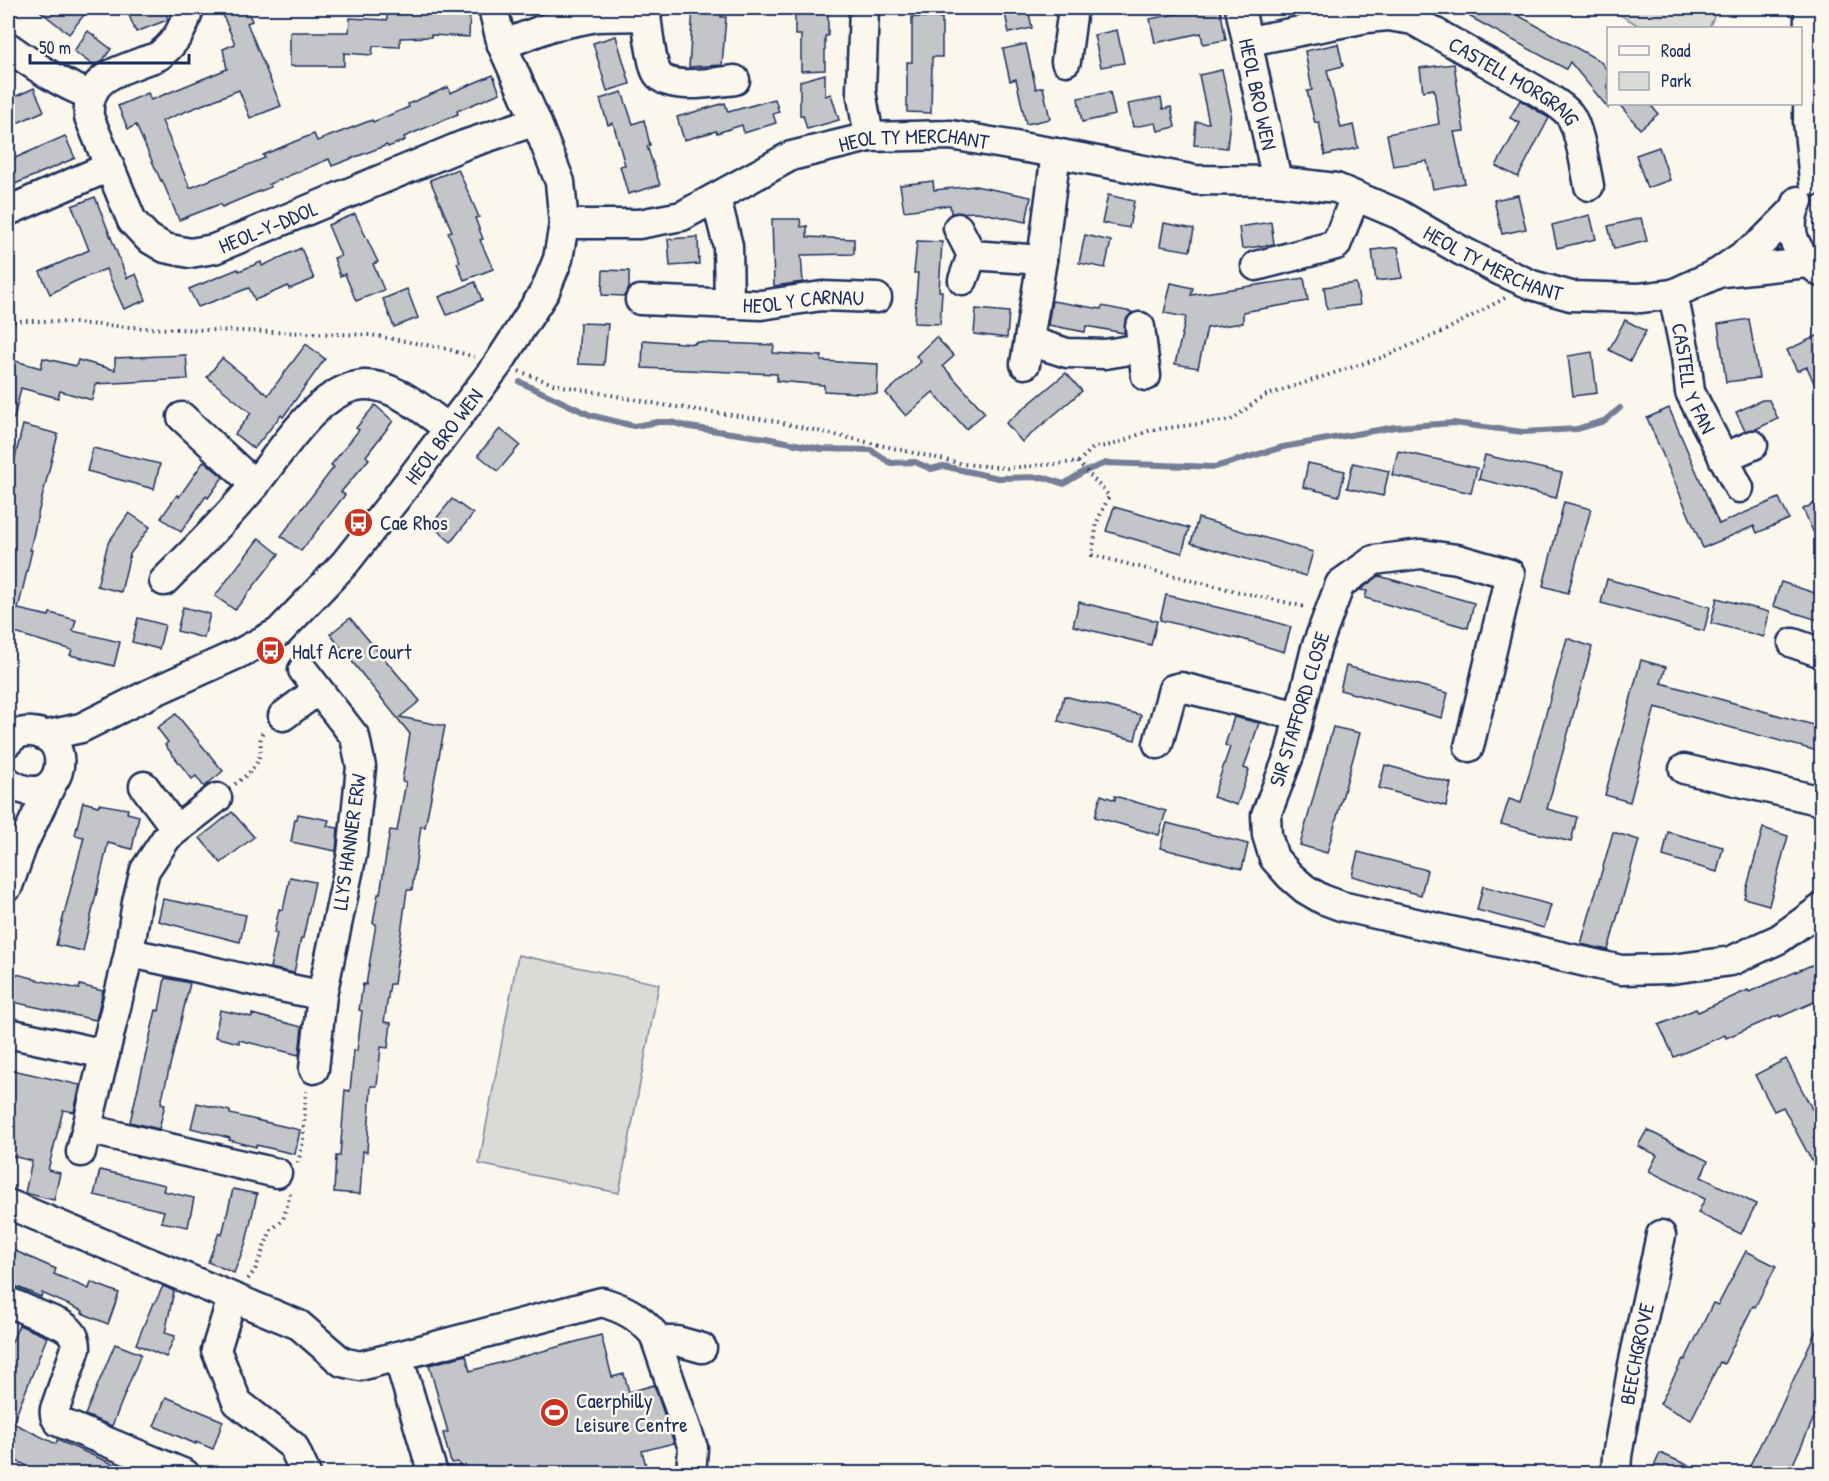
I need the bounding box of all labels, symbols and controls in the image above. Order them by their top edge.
scale bar [30,27,189,65]
legend [1607,27,1802,105]
street label: CASTELL MORGRAIG [1444,29,1587,130]
text: 50 m [39,35,71,60]
street label: HEOL BRO WEN [1232,35,1284,153]
text: Road [1661,38,1691,63]
text: Park [1661,68,1692,93]
street label: HEOL TY MERCHANT [835,120,992,158]
street label: HEOL-Y-DDOL [214,193,322,260]
street label: HEOL TY MERCHANT [1418,218,1568,308]
street label: HEOL Y CARNAU [742,281,865,320]
street label: CASTELL Y FAN [1665,320,1723,438]
street label: HEOL BRO WEN [397,382,489,490]
bus stop icon: Cae Rhos [343,506,375,538]
place label: Cae Rhos [380,508,448,537]
street label: SIR STAFFORD CLOSE [1262,628,1336,790]
bus stop icon: Half Acre Court [255,635,287,667]
place label: Half Acre Court [292,637,412,666]
street label: LLYS HANNER ERW [325,772,373,912]
street label: BEECHGROVE [1612,1300,1660,1407]
place label: Caerphilly Leisure Centre [576,1386,688,1439]
sports icon: Caerphilly Leisure Centre [539,1396,571,1428]

